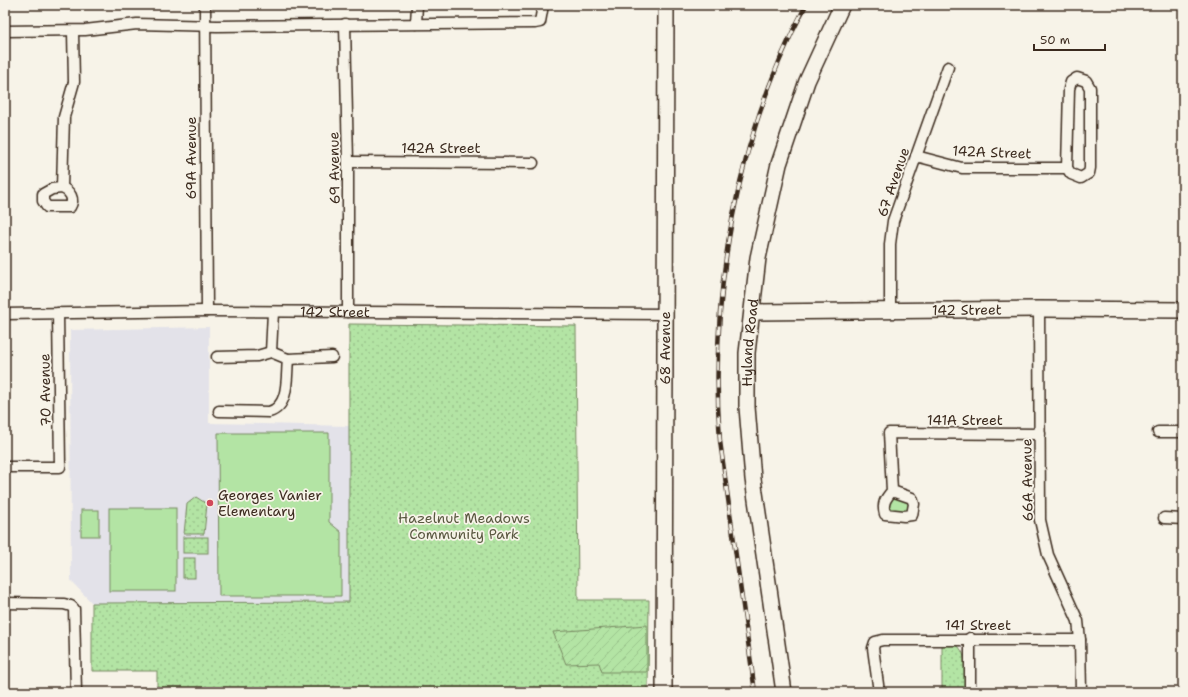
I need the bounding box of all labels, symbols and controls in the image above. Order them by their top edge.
scale bar [1034,26,1105,52]
text: 50 m [1040,32,1070,48]
street label: 69A Avenue [182,117,200,199]
street label: 69 Avenue [324,131,344,204]
street label: 142A Street [401,139,481,157]
street label: 142A Street [952,142,1032,162]
street label: 67 Avenue [873,145,913,219]
street label: Hyland Road [738,297,762,387]
street label: 142 Street [932,300,1002,319]
street label: 142 Street [300,303,370,321]
street label: 68 Avenue [656,311,674,385]
street label: 70 Avenue [35,353,55,427]
street label: 141A Street [927,411,1003,429]
street label: 66A Avenue [1017,438,1037,522]
place label: Georges Vanier Elementary [218,486,322,520]
marker: Georges Vanier Elementary [205,498,215,508]
park label: Hazelnut Meadows Community Park [398,509,530,543]
street label: 141 Street [945,616,1011,634]

